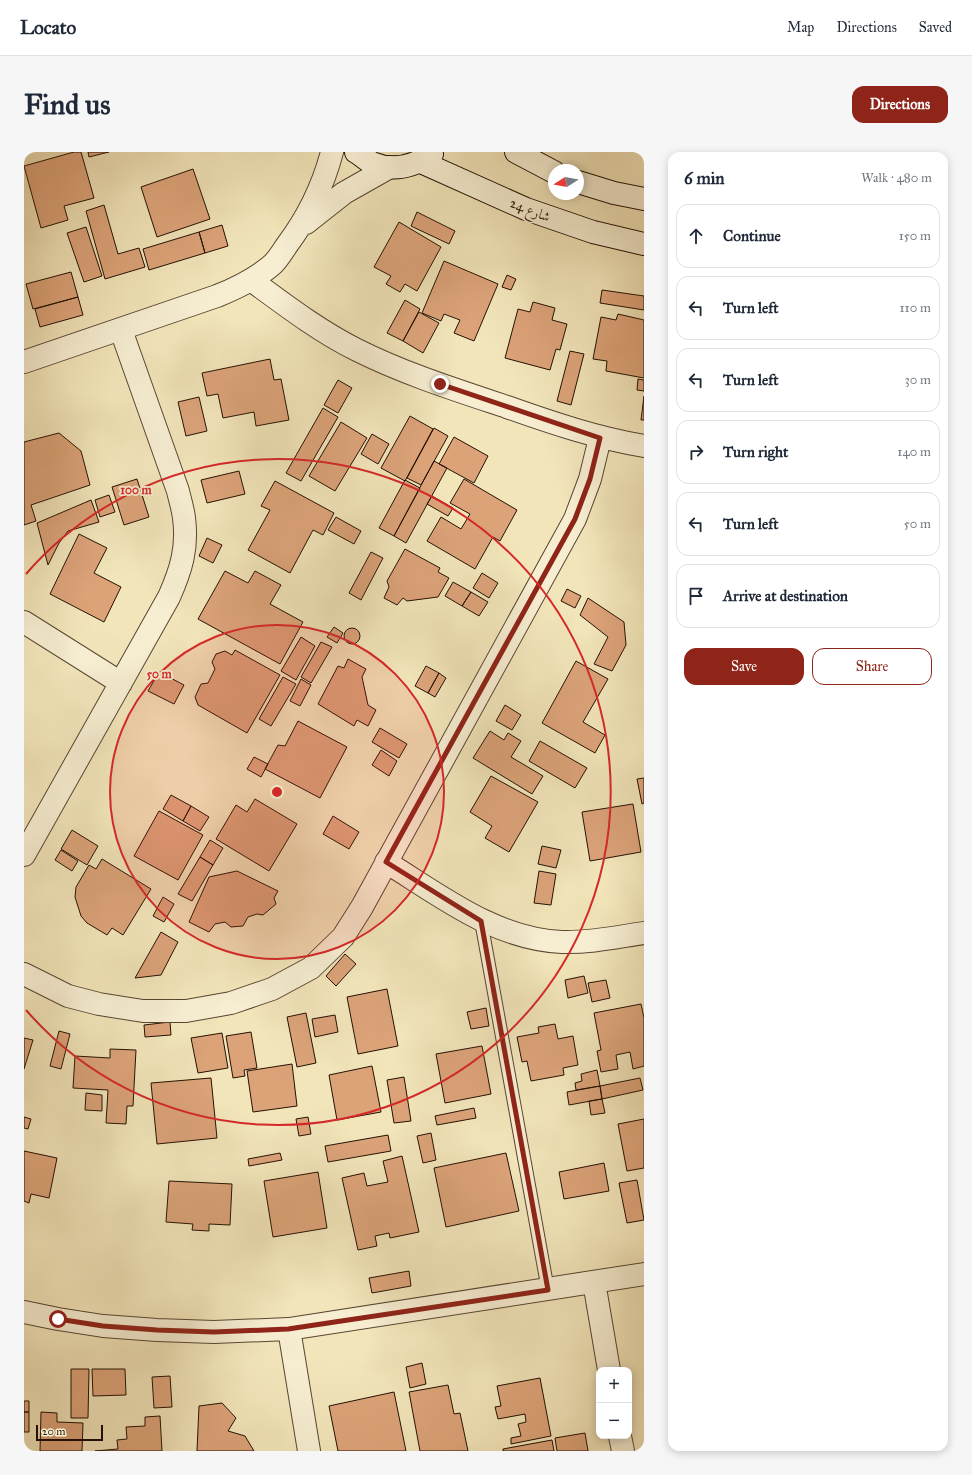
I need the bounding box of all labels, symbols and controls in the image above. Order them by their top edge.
text: Locato [20,16,76,39]
text: Map [787,19,814,36]
text: Directions [836,19,897,36]
text: Saved [919,19,952,36]
button: Directions [852,86,948,123]
text: Find us [24,87,110,122]
north arrow [548,164,584,200]
text: 6 min [684,168,725,189]
text: Walk · 480 m [861,170,932,186]
street label: شارع 24 [506,194,553,229]
icon: ahead [685,225,707,247]
text: Continue [723,227,781,245]
text: 150 m [899,228,931,244]
icon: left [685,297,707,319]
text: Turn left [723,299,779,317]
text: 110 m [899,300,931,316]
icon: left [685,369,707,391]
text: Turn left [723,371,779,389]
text: 30 m [905,372,931,388]
route end [431,375,449,393]
icon: right [685,441,707,463]
text: Turn right [723,443,788,461]
text: 140 m [897,444,931,460]
text: 100 m [120,483,153,497]
icon: left [685,513,707,535]
text: Turn left [723,515,779,533]
text: 50 m [904,516,931,532]
icon: arrive [685,585,707,607]
text: Arrive at destination [723,587,848,605]
button: Save [684,648,804,685]
button: Share [812,648,932,685]
text: 50 m [146,667,173,681]
centre of rings [270,785,284,799]
route start [49,1310,67,1328]
map controls [596,1367,632,1439]
button: + [596,1367,632,1403]
button: − [596,1403,632,1439]
scale bar [36,1423,103,1442]
text: 20 m [42,1425,65,1438]

